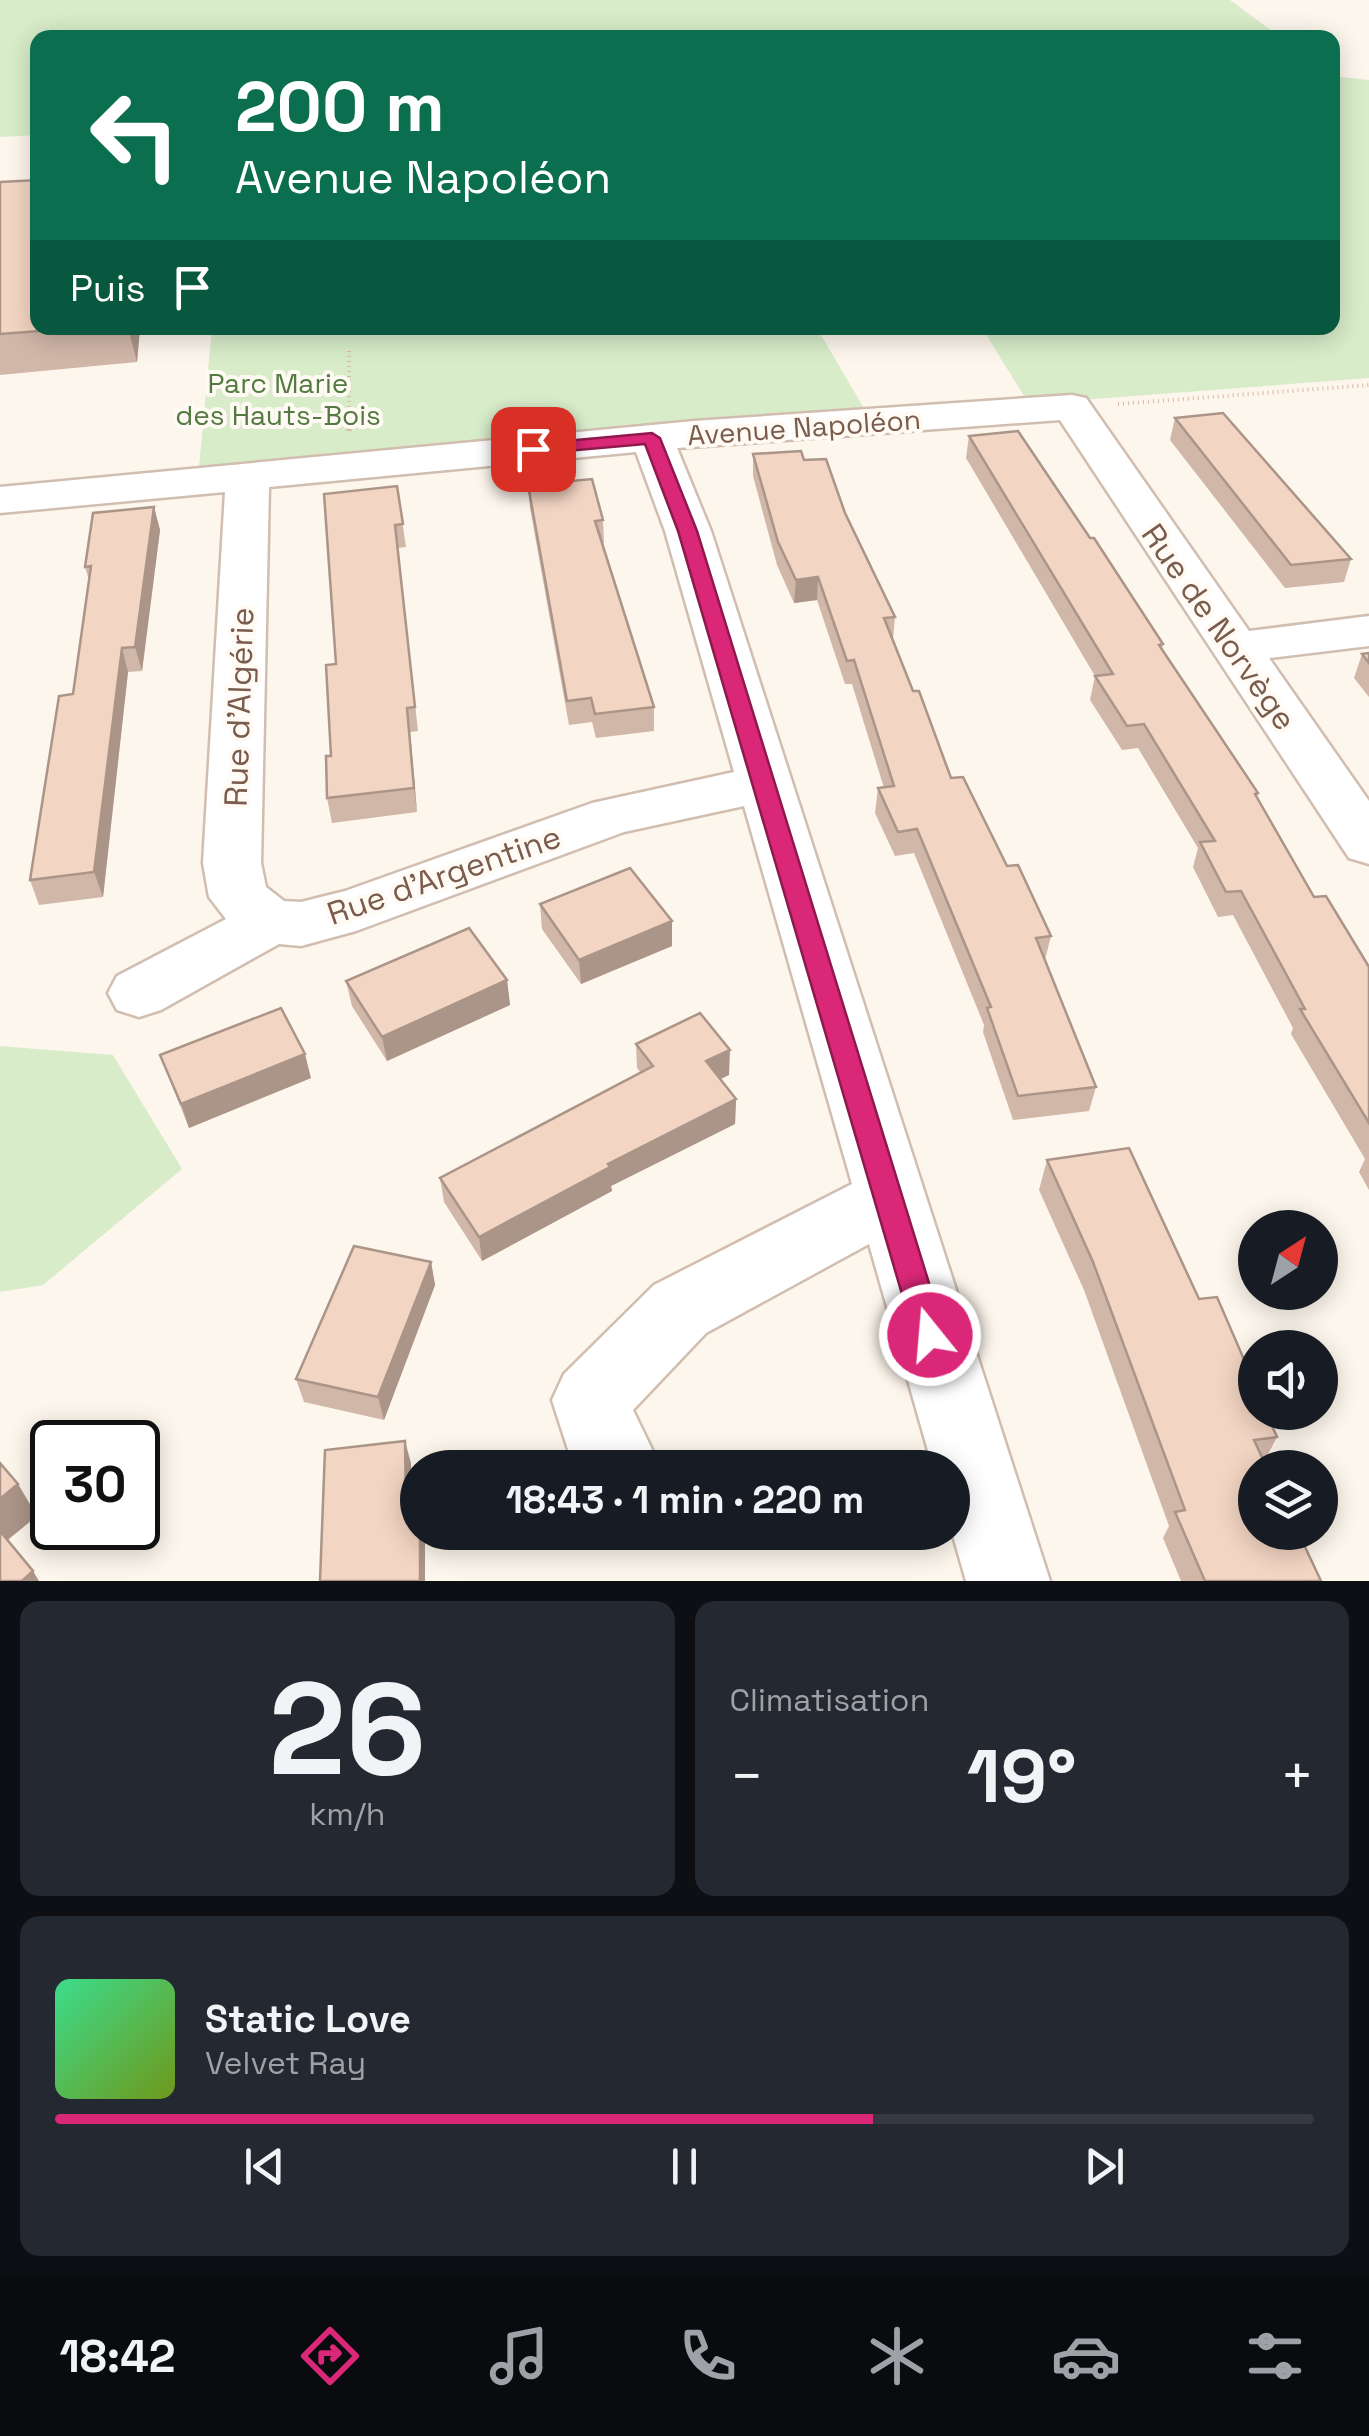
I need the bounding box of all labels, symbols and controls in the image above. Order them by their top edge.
text: 200 m [235,62,445,151]
icon: left [70,70,200,200]
text: Avenue Napoléon [235,149,611,206]
icon: arrive [165,260,220,315]
text: Puis [70,264,145,312]
park label: Parc Marie des Hauts-Bois [175,365,381,433]
street label: Avenue Napoléon [686,401,922,453]
pin [491,407,576,492]
icon: arrive [506,422,561,477]
street label: Rue de Norvège [1133,516,1305,738]
street label: Rue d'Algérie [216,607,262,807]
street label: Rue d'Argentine [322,816,566,934]
north arrow [1238,1210,1338,1310]
map controls [1238,1210,1338,1550]
position arrow [878,1283,982,1387]
button: sound [1238,1330,1338,1430]
speed limit sign: 30 [30,1420,160,1550]
button: layers [1238,1450,1338,1550]
text: 18:43 · 1 min · 220 m [506,1476,864,1524]
text: 26 [268,1646,426,1812]
text: Climatisation [730,1680,929,1720]
text: 19° [967,1728,1077,1824]
text: − [730,1741,764,1811]
text: + [1280,1741,1314,1811]
text: km/h [309,1794,385,1834]
text: Static Love [205,1995,411,2043]
text: Velvet Ray [205,2043,366,2083]
icon: previous [237,2139,292,2194]
icon: pause [657,2139,712,2194]
icon: next [1077,2139,1132,2194]
icon: directions [295,2321,365,2391]
icon: music [484,2321,554,2391]
icon: phone [673,2321,743,2391]
icon: climate [862,2321,932,2391]
icon: car [1051,2321,1121,2391]
icon: filters [1240,2321,1310,2391]
text: 18:42 [59,2328,176,2385]

